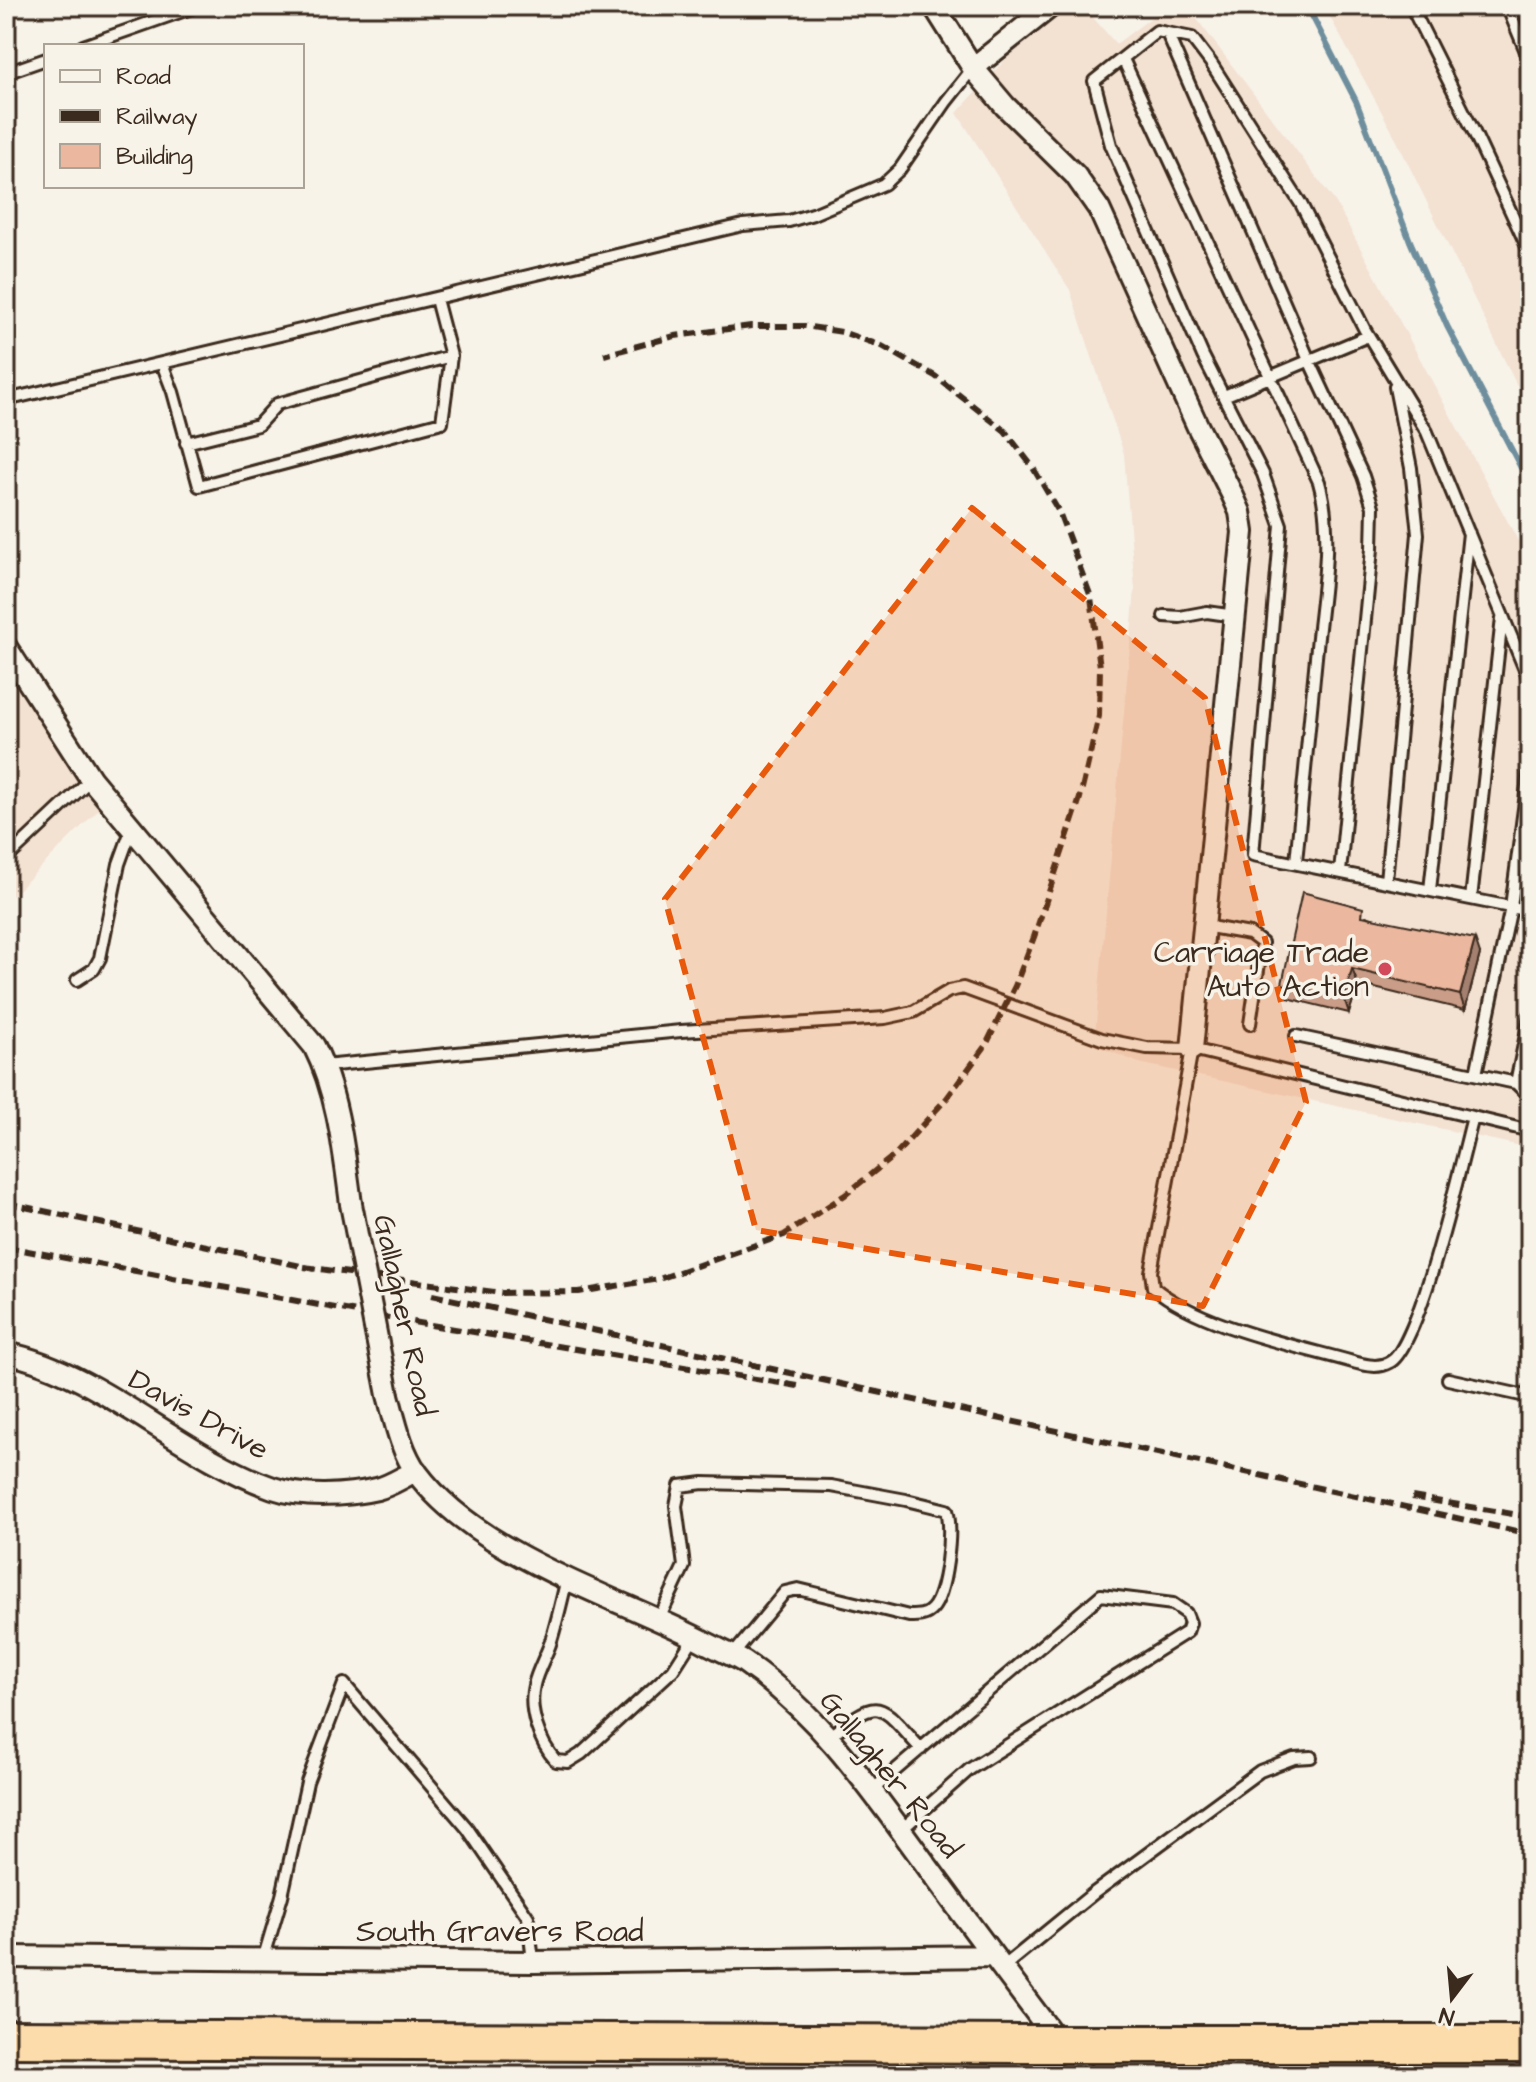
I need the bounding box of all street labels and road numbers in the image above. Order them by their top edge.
street label: Gallagher Road [361,1211,446,1420]
street label: Davis Drive [121,1359,276,1471]
street label: Gallagher Road [809,1682,971,1868]
street label: South Gravers Road [356,1911,644,1953]

